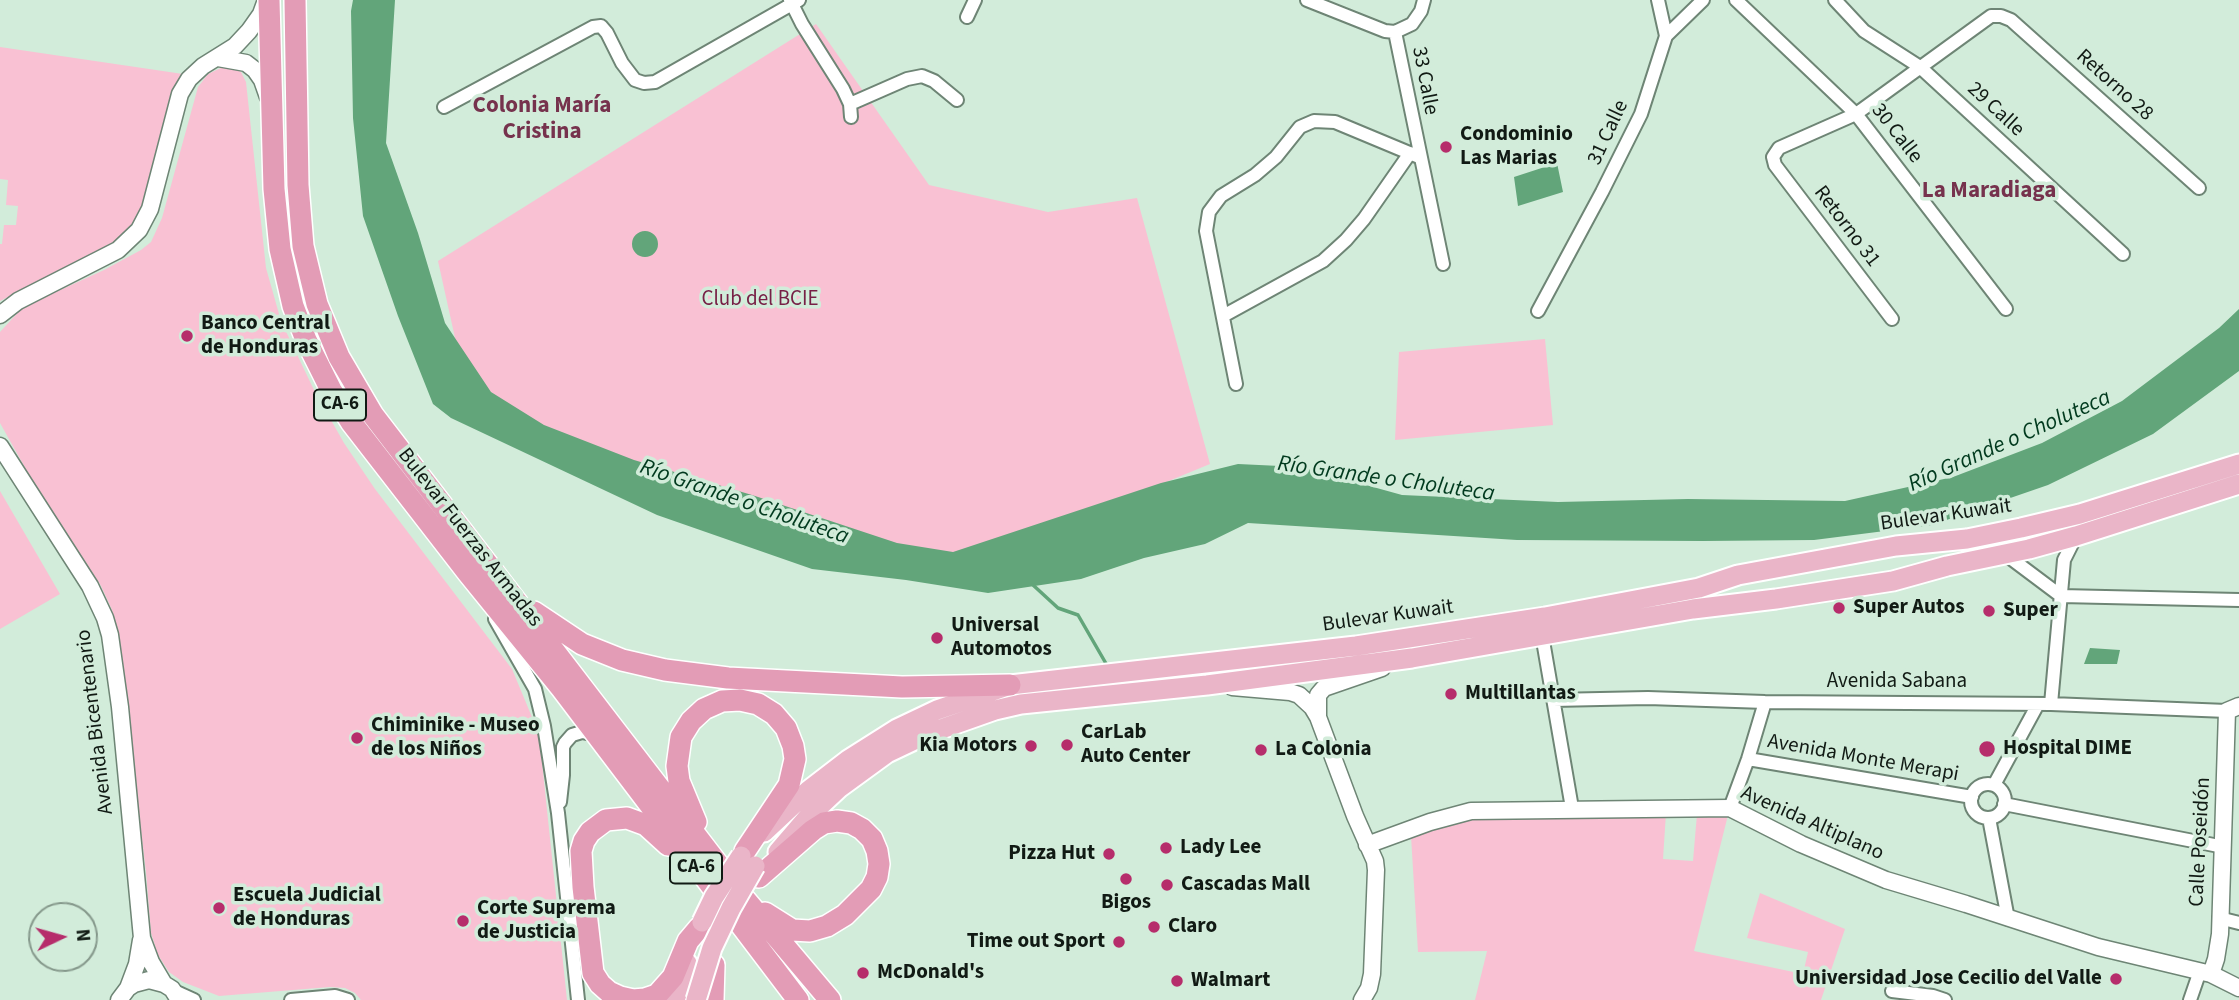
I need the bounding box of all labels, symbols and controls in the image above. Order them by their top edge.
street label: 33 Calle [1405,45,1443,117]
street label: Retorno 28 [2070,45,2158,127]
street label: 29 Calle [1961,77,2029,143]
district label: Colonia María Cristina [473,93,611,147]
street label: 31 Calle [1583,97,1635,169]
street label: 30 Calle [1865,99,1927,169]
place label: Condominio Las Marias [1460,122,1573,172]
marker: Condominio Las Marias [1438,139,1454,155]
district label: La Maradiaga [1922,178,2056,206]
street label: Retorno 31 [1807,181,1885,273]
park label: Club del BCIE [701,287,819,313]
place label: Banco Central de Honduras [201,311,330,361]
marker: Banco Central de Honduras [179,328,195,344]
water label: Río Grande o Choluteca [1904,385,2116,499]
road number: CA-6 [314,390,366,420]
street label: Bulevar Fuerzas Armadas [391,444,547,632]
water label: Río Grande o Choluteca [1276,451,1496,509]
water label: Río Grande o Choluteca [636,454,852,552]
street label: Bulevar Kuwait [1879,494,2013,538]
street label: Bulevar Kuwait [1321,595,1455,639]
place label: Super Autos [1853,595,1965,621]
place label: Super [2003,598,2058,624]
marker: Super Autos [1831,600,1847,616]
marker: Super [1981,603,1997,619]
place label: Universal Automotos [951,613,1052,663]
street label: Avenida Bicentenario [72,628,120,816]
marker: Universal Automotos [929,630,945,646]
street label: Avenida Sabana [1827,669,1967,695]
place label: Multillantas [1465,681,1576,707]
marker: Multillantas [1443,686,1459,702]
place label: Chiminike - Museo de los Niños [371,713,540,763]
place label: CarLab Auto Center [1081,720,1190,770]
marker: Chiminike - Museo de los Niños [349,730,365,746]
street label: Avenida Monte Merapi [1765,730,1961,788]
place label: Kia Motors [919,733,1017,759]
place label: Hospital DIME [2003,736,2132,762]
marker: CarLab Auto Center [1059,737,1075,753]
place label: La Colonia [1275,737,1372,763]
marker: Kia Motors [1023,738,1039,754]
marker: Hospital DIME [1977,739,1997,759]
marker: La Colonia [1253,742,1269,758]
street label: Calle Poseidón [2185,777,2217,907]
street label: Avenida Altiplano [1737,781,1887,867]
place label: Lady Lee [1180,835,1261,861]
marker: Lady Lee [1158,840,1174,856]
place label: Pizza Hut [1008,841,1095,867]
marker: Pizza Hut [1101,846,1117,862]
road number: CA-6 [670,852,722,884]
marker: Bigos [1118,871,1134,887]
place label: Cascadas Mall [1181,872,1310,898]
marker: Cascadas Mall [1159,877,1175,893]
place label: Escuela Judicial de Honduras [233,883,381,933]
place label: Bigos [1101,890,1151,916]
place label: Corte Suprema de Justicia [477,896,616,946]
marker: Escuela Judicial de Honduras [211,900,227,916]
north arrow [28,902,98,972]
marker: Corte Suprema de Justicia [455,913,471,929]
place label: Claro [1168,914,1217,940]
marker: Claro [1146,919,1162,935]
text: N [68,928,96,943]
place label: Time out Sport [967,929,1105,955]
marker: Time out Sport [1111,934,1127,950]
place label: McDonald's [877,960,984,986]
marker: McDonald's [855,965,871,981]
place label: Universidad Jose Cecilio del Valle [1795,966,2102,992]
place label: Walmart [1191,968,1270,994]
marker: Universidad Jose Cecilio del Valle [2108,971,2124,987]
marker: Walmart [1169,973,1185,989]

